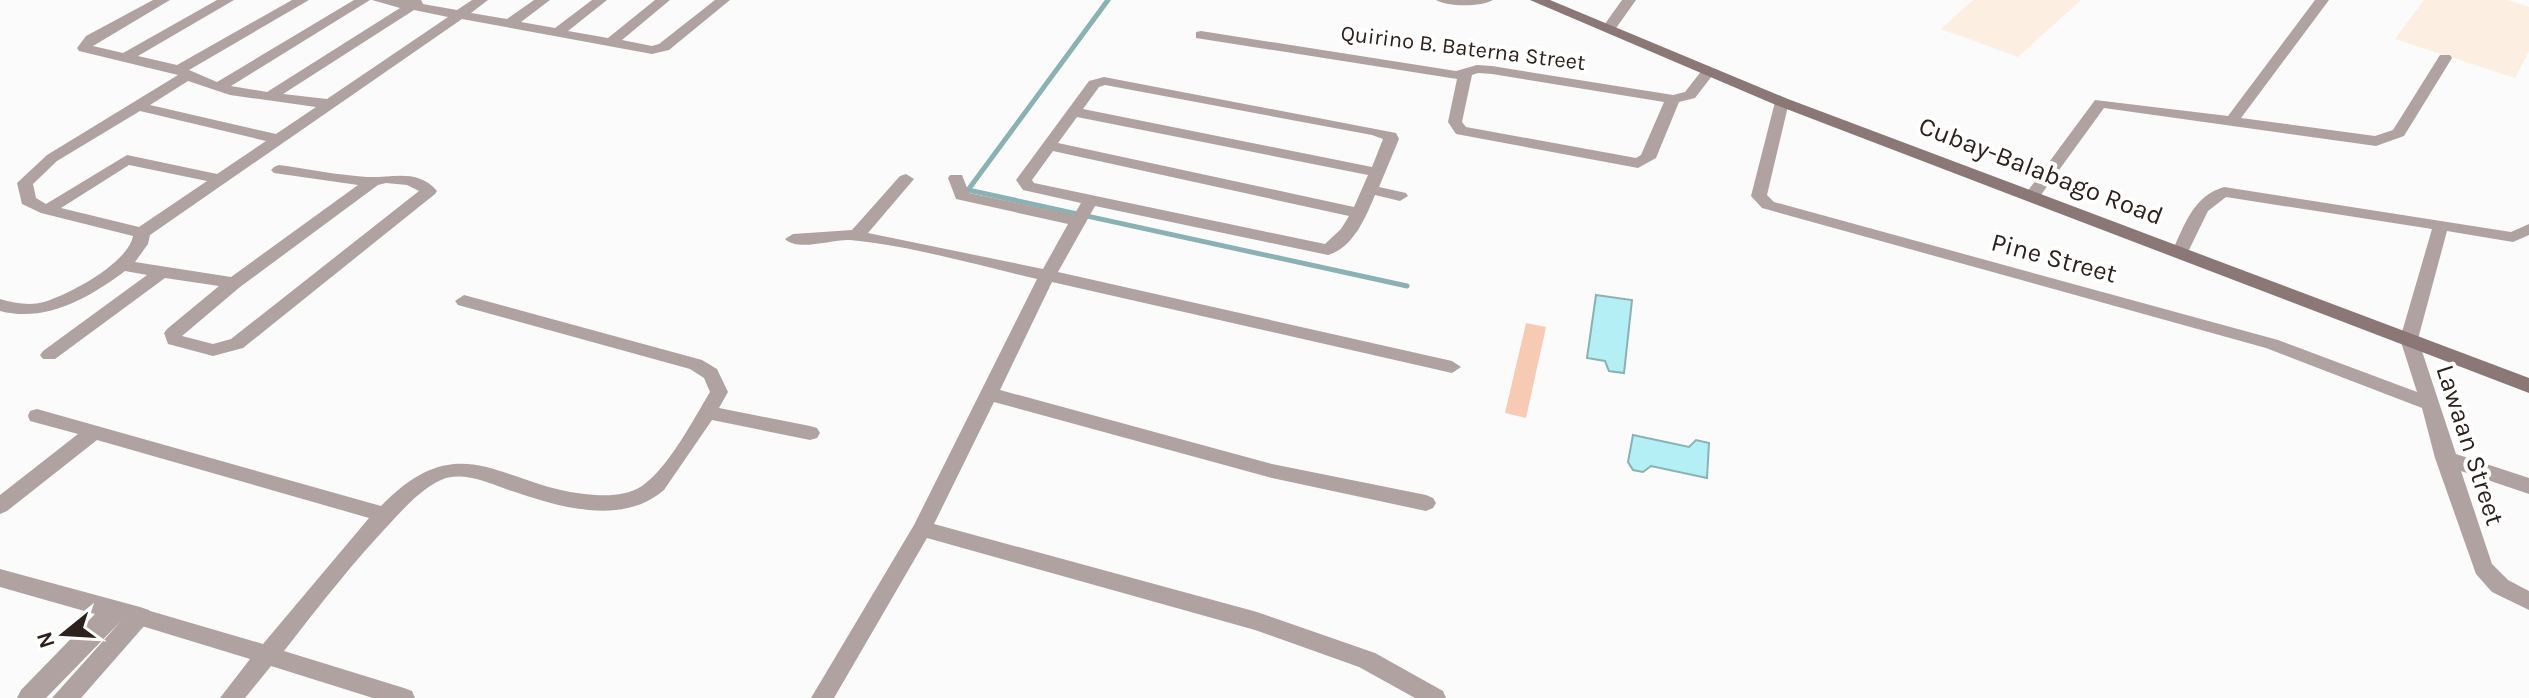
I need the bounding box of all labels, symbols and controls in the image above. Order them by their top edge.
street label: Quirino B. Baterna Street [1339,20,1587,76]
street label: Cubay-Balabago Road [1914,110,2168,232]
street label: Pine Street [1988,226,2120,290]
street label: Lawaan Street [2429,361,2511,529]
north arrow [24,594,104,674]
text: N [31,628,61,651]

